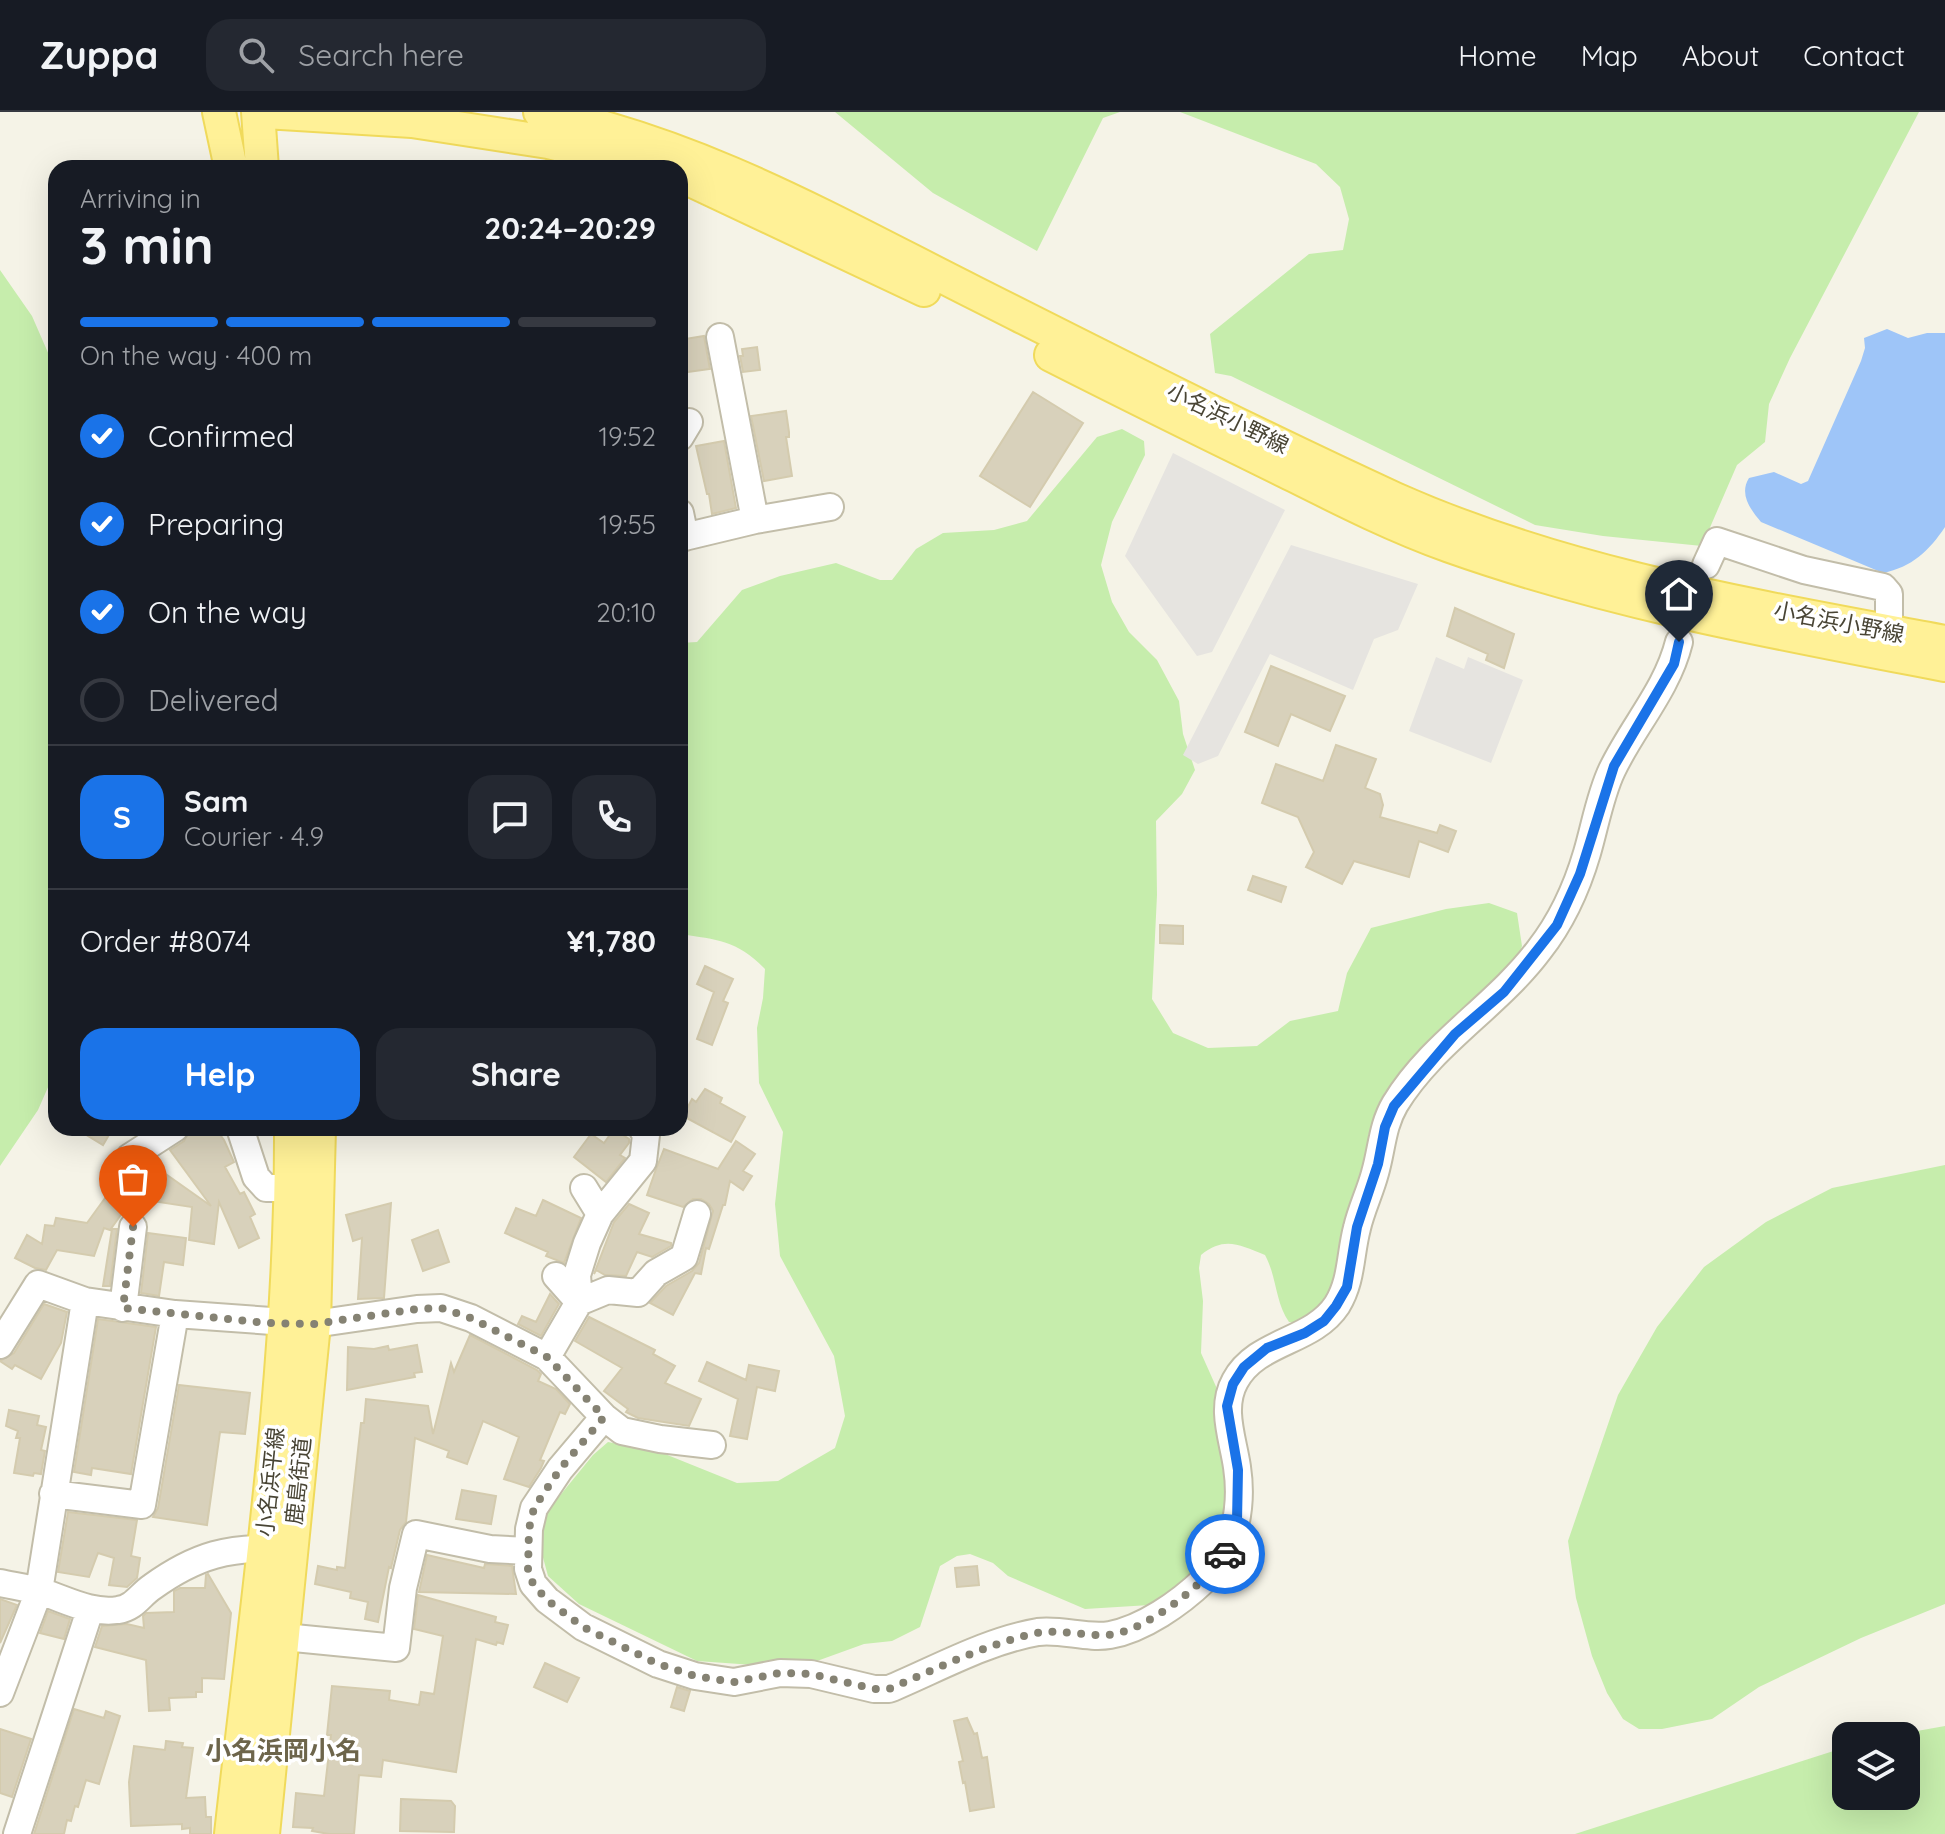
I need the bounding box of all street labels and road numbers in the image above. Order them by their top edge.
street label: 小名浜小野線 [1163,376,1293,460]
street label: 小名浜小野線 [1772,596,1906,648]
street label: 小名浜平線 [250,1426,290,1538]
street label: 鹿島街道 [279,1436,317,1526]

